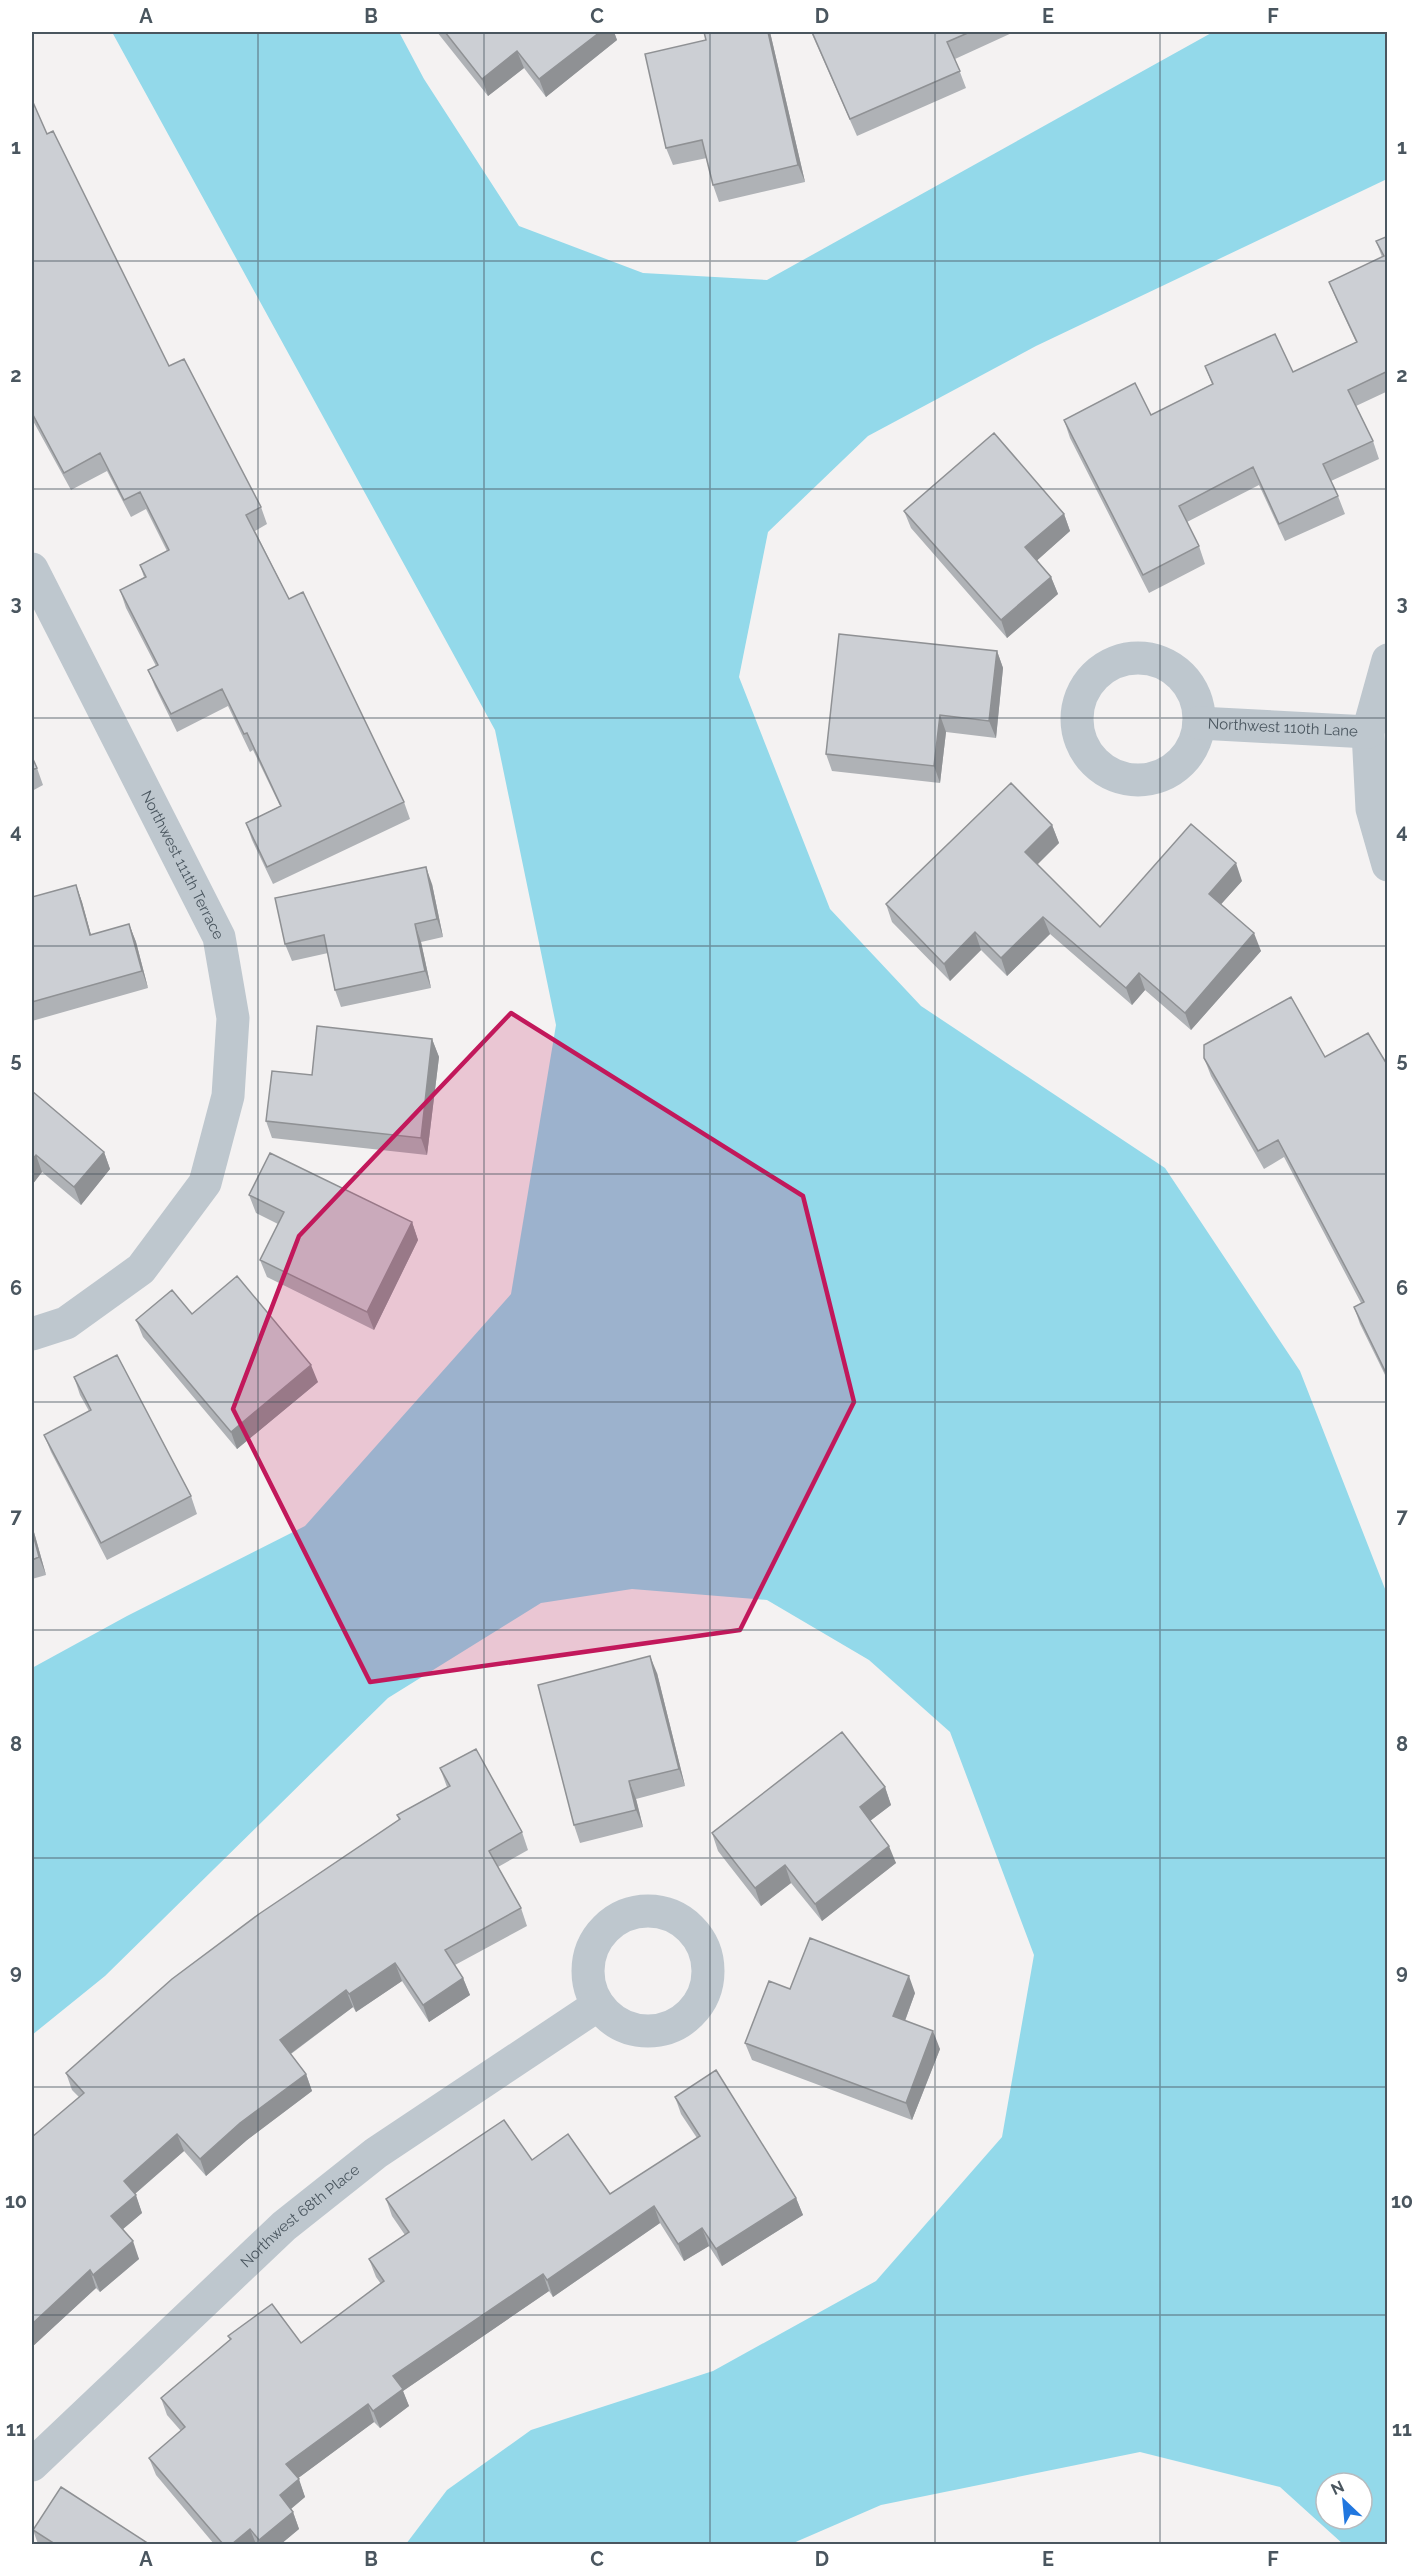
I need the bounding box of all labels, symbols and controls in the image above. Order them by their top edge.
text: A [139,4,153,28]
text: B [364,4,378,28]
text: C [590,4,604,28]
text: D [815,4,829,28]
text: E [1042,4,1054,28]
text: F [1267,4,1279,28]
text: 1 [11,135,21,159]
text: 1 [1397,135,1407,159]
text: 2 [10,363,22,387]
text: 2 [1396,363,1408,387]
text: 3 [10,591,22,615]
text: 3 [1396,591,1408,615]
street label: Northwest 110th Lane [1207,714,1359,740]
street label: Northwest 111th Terrace [137,788,228,943]
text: 4 [10,819,22,843]
text: 4 [1396,819,1408,843]
text: 5 [10,1048,22,1072]
text: 5 [1396,1048,1408,1072]
text: 6 [10,1276,22,1300]
text: 6 [1396,1276,1408,1300]
text: 7 [10,1504,22,1528]
text: 7 [1396,1504,1408,1528]
text: 8 [10,1732,22,1756]
text: 8 [1396,1732,1408,1756]
text: 9 [10,1960,22,1984]
text: 9 [1396,1960,1408,1984]
street label: Northwest 68th Place [237,2161,363,2271]
text: 10 [5,2189,27,2213]
text: 10 [1391,2189,1413,2213]
text: 11 [6,2417,26,2441]
text: 11 [1392,2417,1412,2441]
north arrow [1314,2471,1374,2531]
text: N [1328,2477,1347,2499]
text: A [139,2547,153,2571]
text: B [364,2547,378,2571]
text: C [590,2547,604,2571]
text: D [815,2547,829,2571]
text: E [1042,2547,1054,2571]
text: F [1267,2547,1279,2571]

